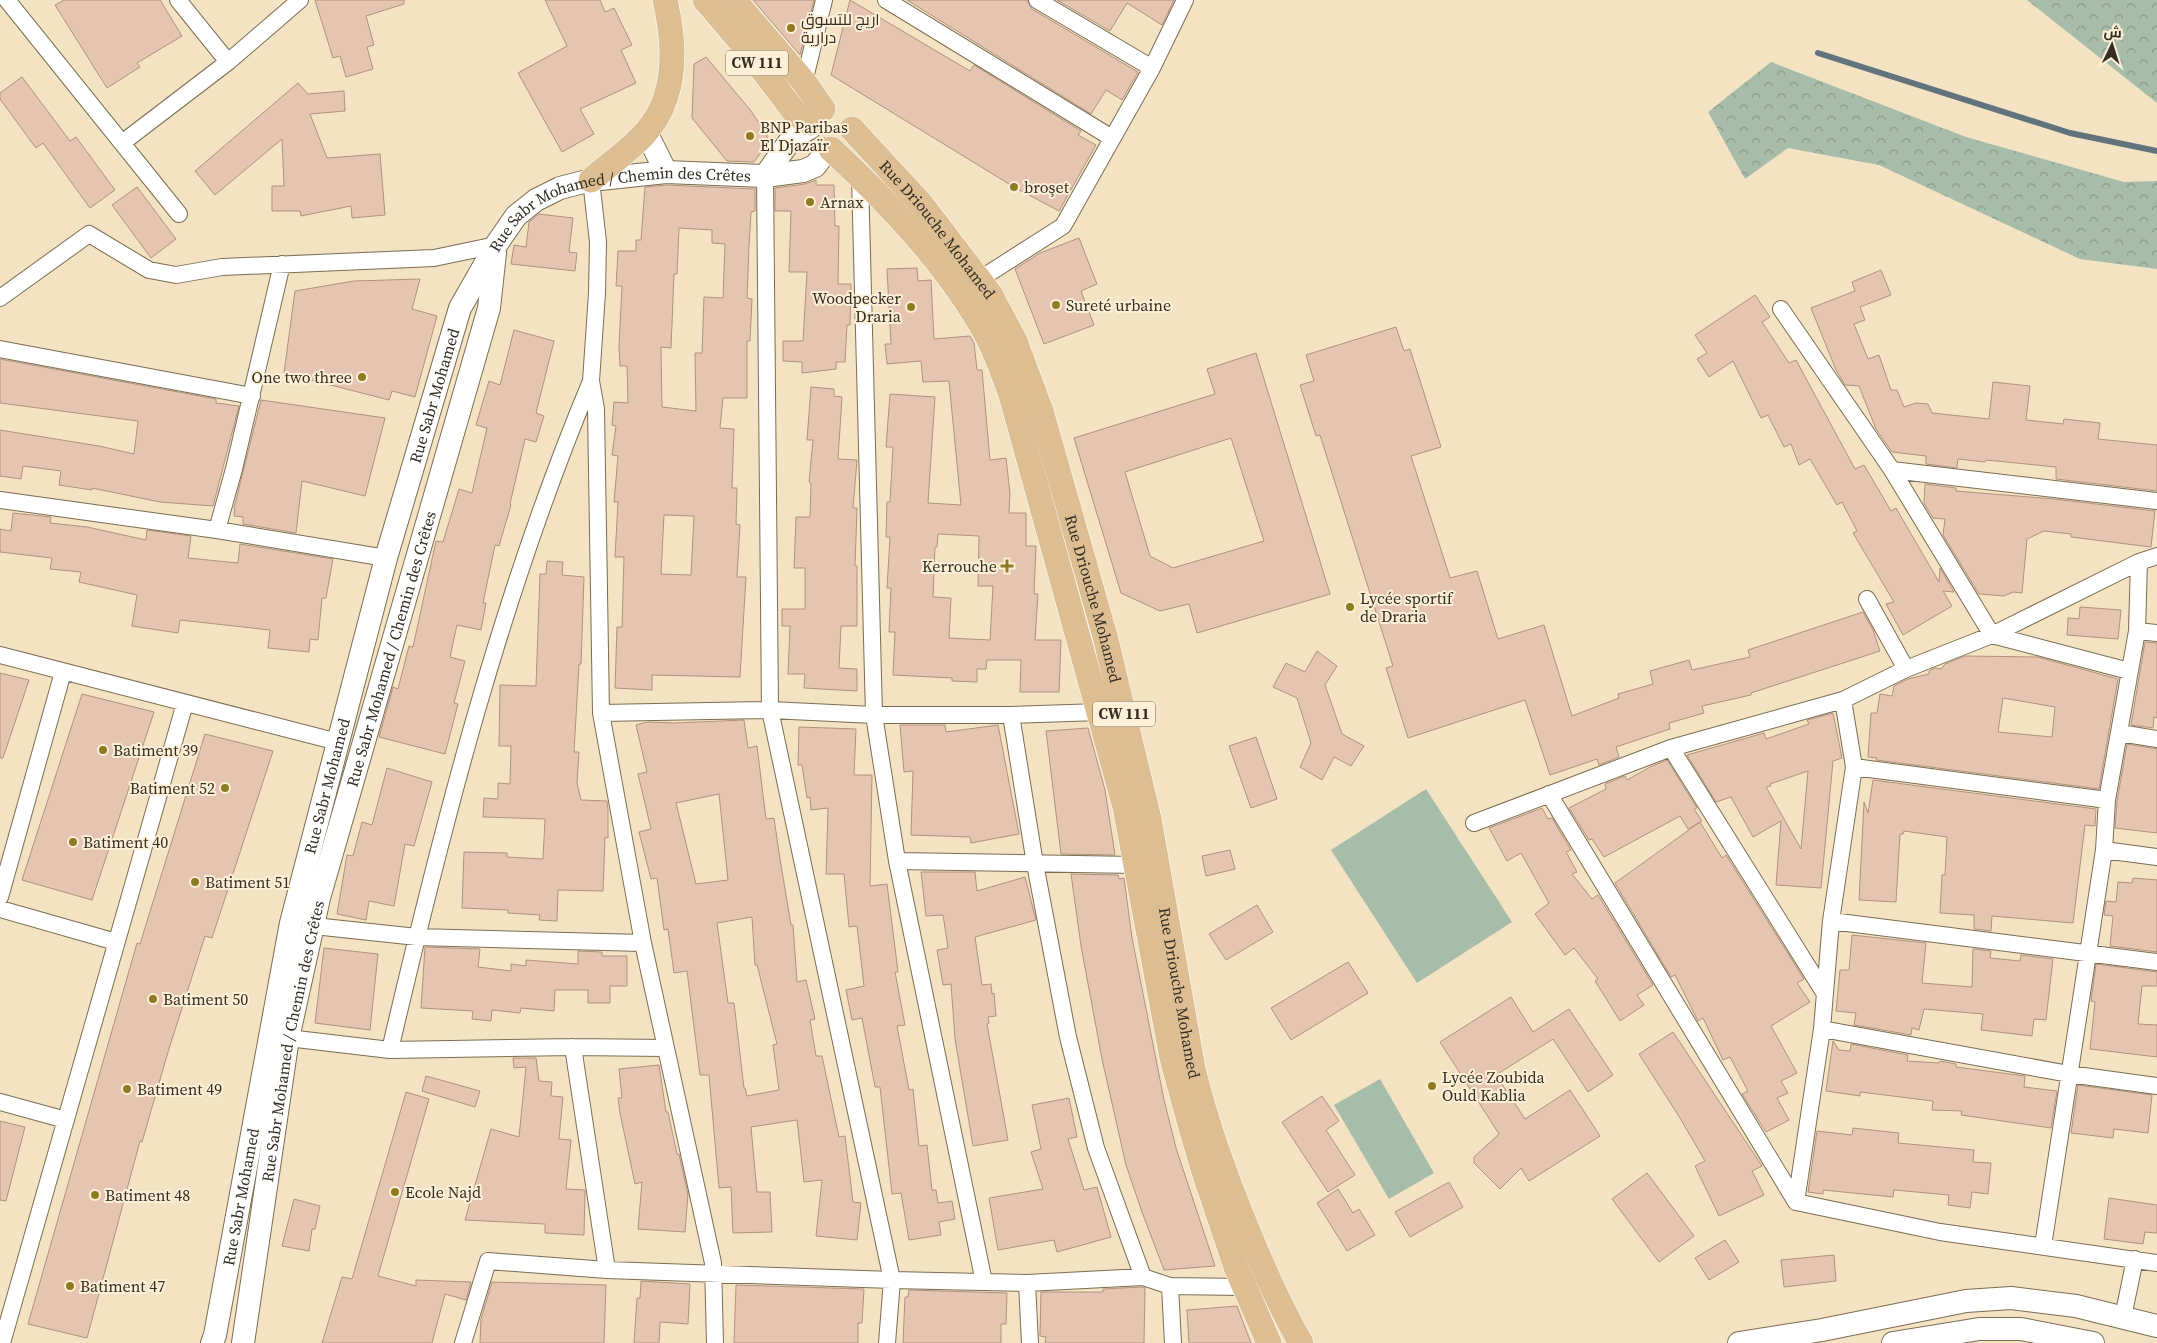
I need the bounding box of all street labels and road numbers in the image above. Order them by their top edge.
road number: CW 111 [726,50,788,76]
street label: Rue Driouche Mohamed [875,155,1001,303]
street label: Rue Sabr Mohamed / Chemin des Crêtes [483,161,751,256]
street label: Rue Sabr Mohamed [404,326,464,466]
street label: Rue Sabr Mohamed / Chemin des Crêtes [341,508,441,789]
street label: Rue Driouche Mohamed [1060,512,1127,685]
road number: CW 111 [1093,702,1155,726]
street label: Rue Sabr Mohamed [298,716,355,856]
street label: Rue Sabr Mohamed / Chemin des Crêtes [256,898,329,1183]
street label: Rue Driouche Mohamed [1154,906,1206,1081]
street label: Rue Sabr Mohamed [217,1126,264,1267]

